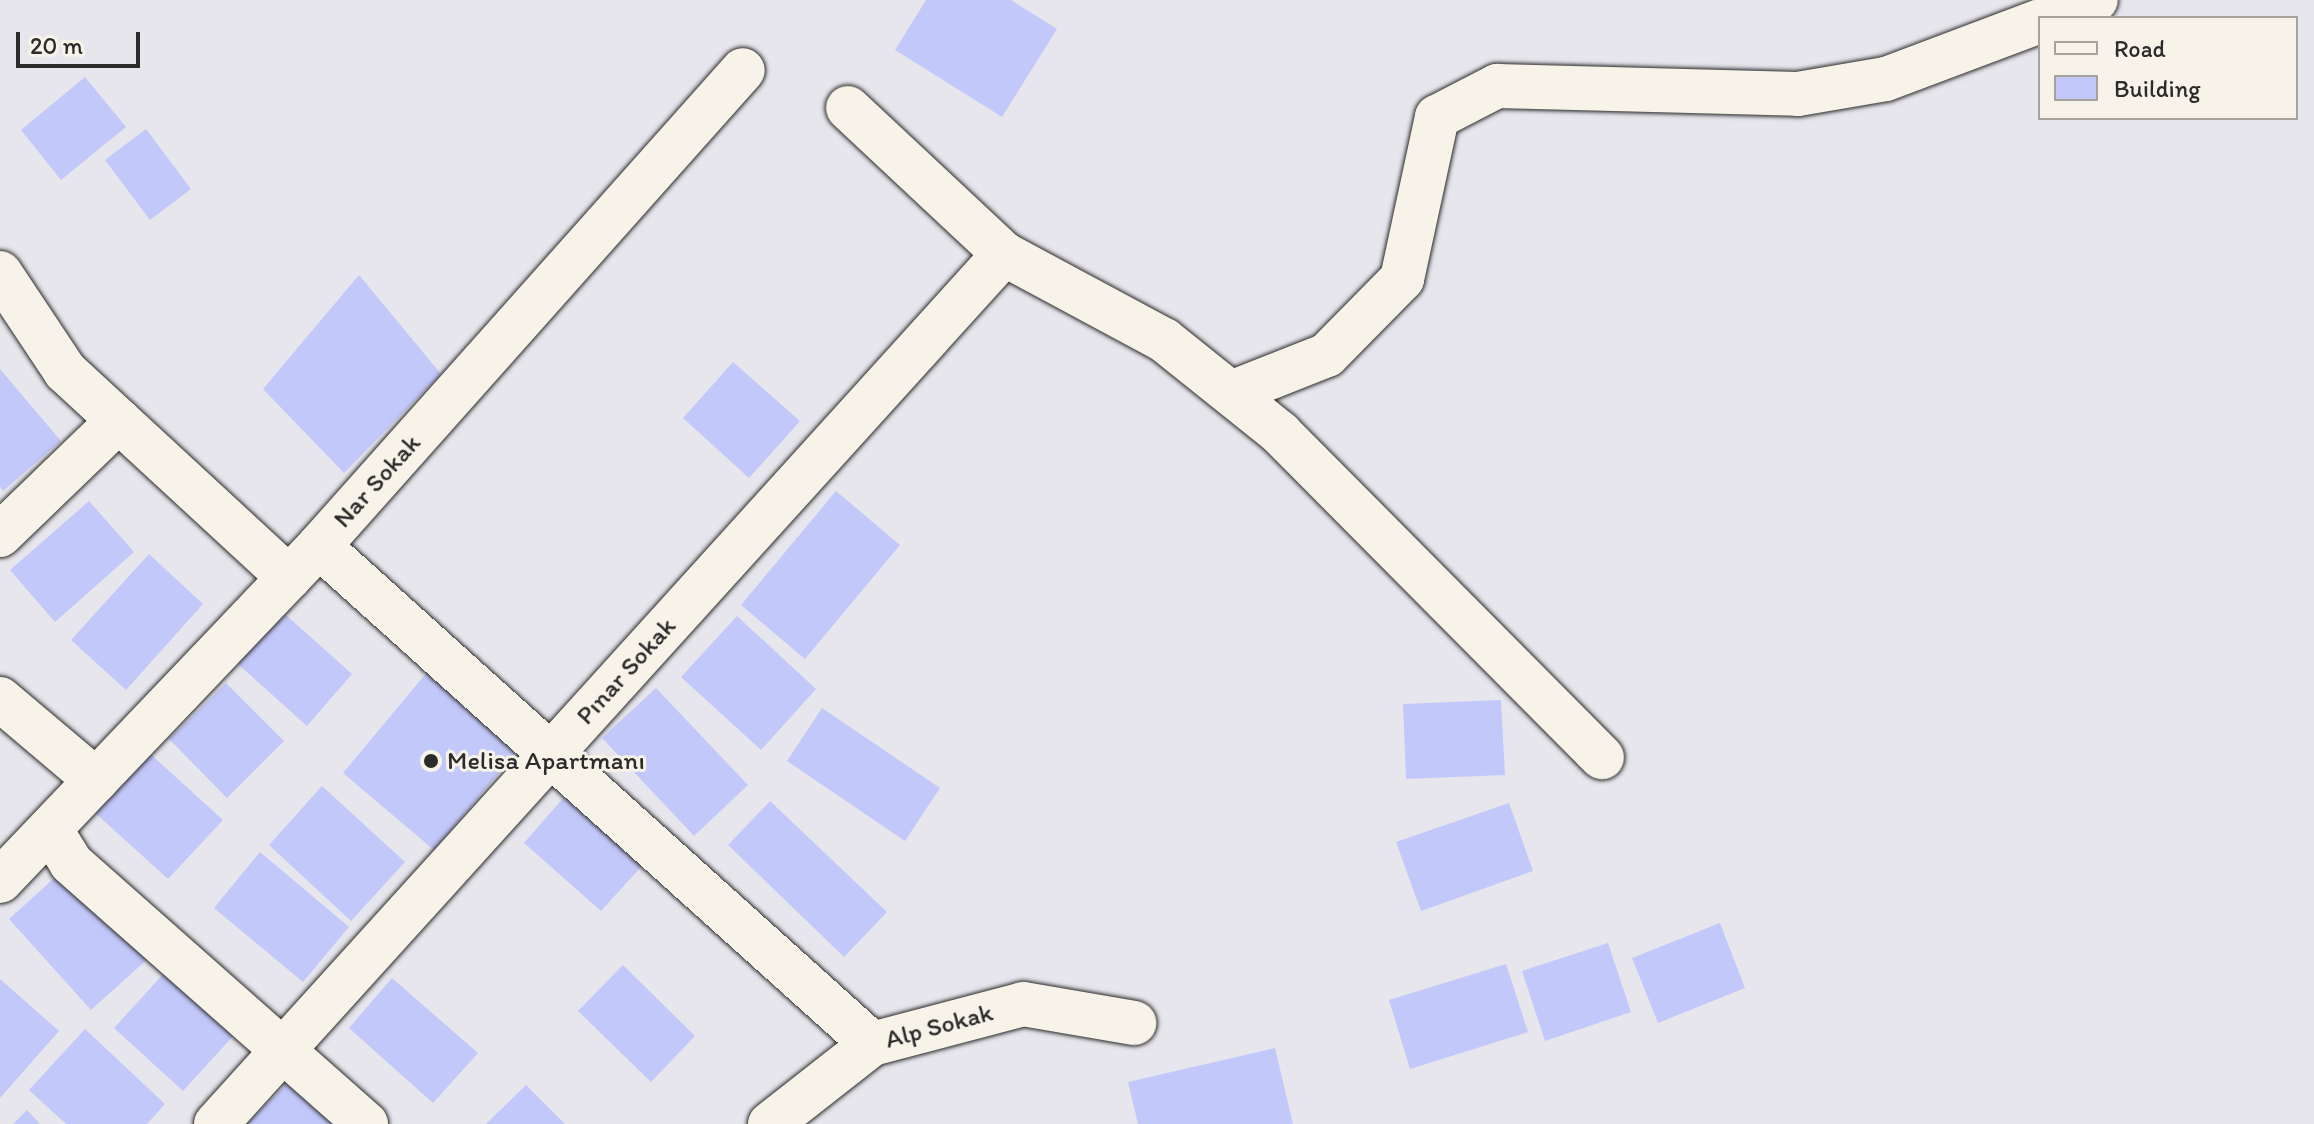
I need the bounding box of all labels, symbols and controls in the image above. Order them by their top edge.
scale bar [20,16,144,66]
legend [2038,16,2298,120]
text: 20 m [30,31,83,60]
text: Road [2114,34,2166,63]
text: Building [2114,74,2201,103]
street label: Nar Sokak [327,428,427,534]
street label: Pınar Sokak [570,611,682,731]
place label: Melisa Apartmanı [447,745,643,777]
marker: Melisa Apartmanı [422,752,440,770]
street label: Alp Sokak [882,997,996,1055]

